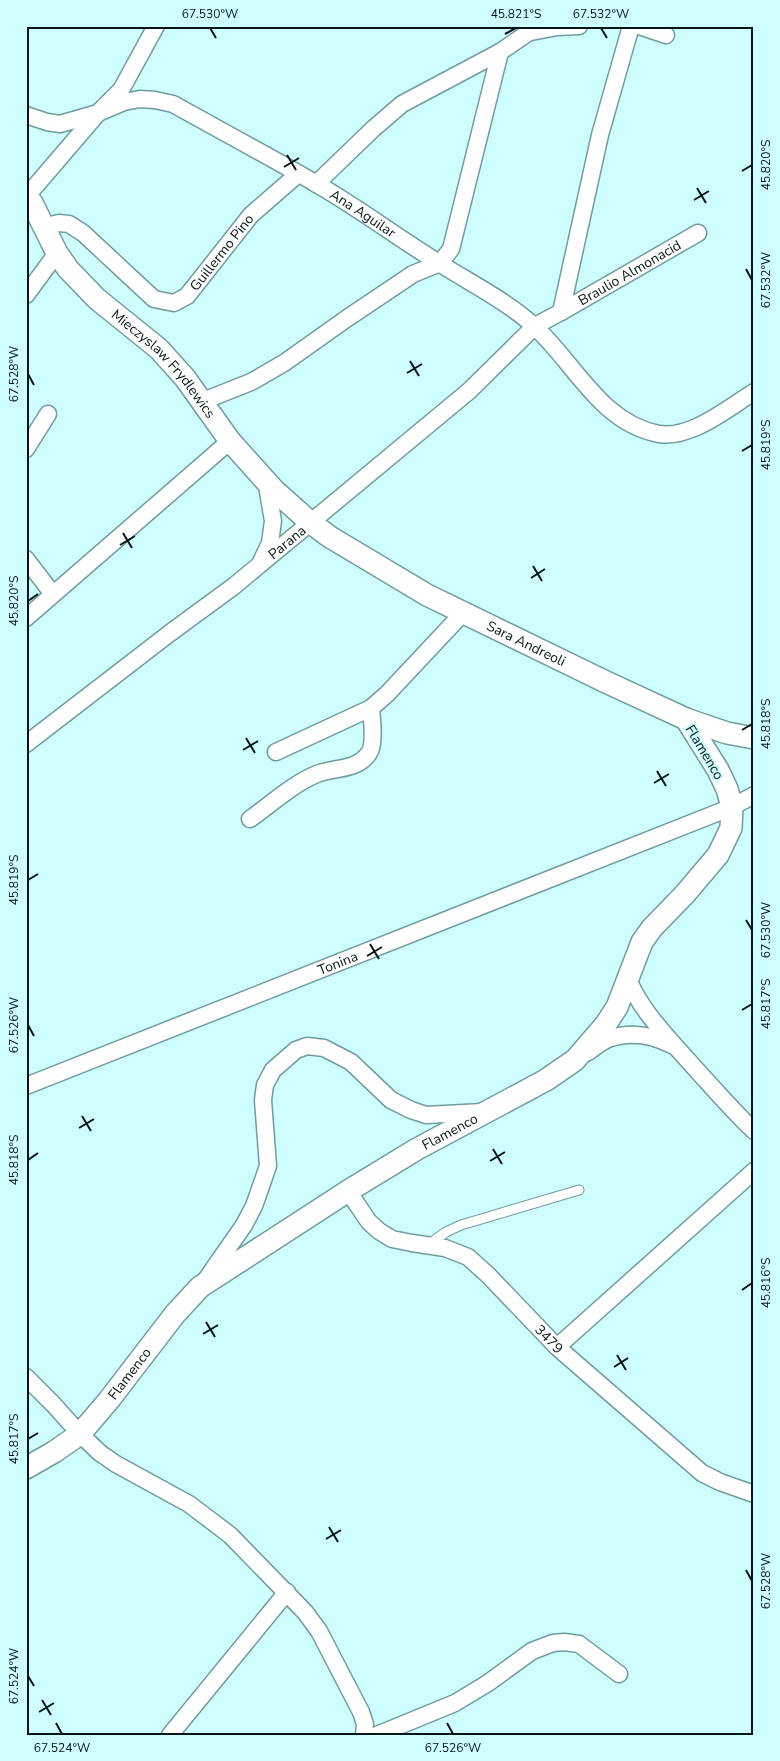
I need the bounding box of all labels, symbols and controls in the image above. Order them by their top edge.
text: 67.530°W [182,6,238,22]
text: 45.821°S [491,6,541,22]
text: 67.532°W [573,6,629,22]
text: 45.820°S [758,140,774,190]
street label: Ana Aguilar [326,185,399,242]
street label: Guillermo Pino [186,210,258,295]
street label: Braulio Almonacid [575,236,685,310]
text: 67.532°W [758,252,774,308]
street label: Mieczyslaw Frydlewics [107,305,220,422]
text: 67.528°W [6,346,22,402]
text: 45.819°S [758,420,774,470]
street label: Parana [264,521,310,564]
text: 45.820°S [6,576,22,626]
street label: Sara Andreoli [483,616,569,671]
text: 45.818°S [758,699,774,749]
street label: Flamenco [681,721,728,783]
text: 45.819°S [6,855,22,905]
text: 67.530°W [758,902,774,958]
street label: Tonina [315,947,361,980]
text: 45.817°S [758,979,774,1029]
text: 67.526°W [6,997,22,1053]
street label: Flamenco [419,1109,481,1155]
text: 45.818°S [6,1135,22,1185]
text: 45.816°S [758,1258,774,1308]
street label: 3479 [530,1321,567,1358]
street label: Flamenco [104,1344,156,1404]
text: 45.817°S [6,1414,22,1464]
text: 67.528°W [758,1553,774,1609]
text: 67.524°W [6,1648,22,1704]
text: 67.524°W [34,1740,90,1756]
text: 67.526°W [425,1740,481,1756]

